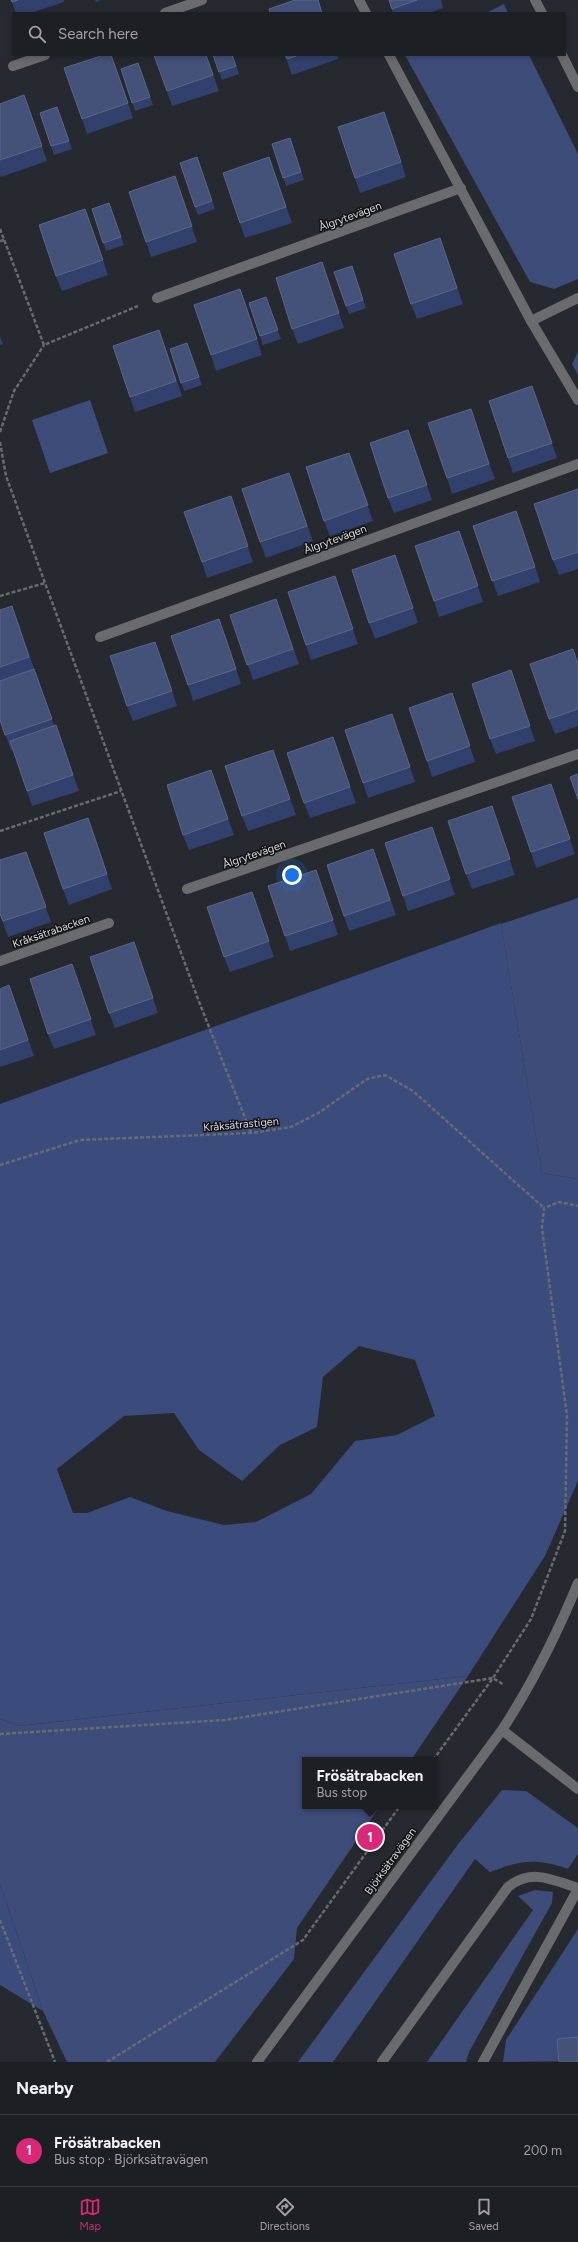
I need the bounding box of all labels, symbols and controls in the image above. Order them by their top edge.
search box [12,12,566,56]
icon: search [26,23,48,45]
text: Search here [58,25,138,43]
street label: Ålgrytevägen [317,198,383,234]
street label: Ålgrytevägen [302,521,368,557]
street label: Ålgrytevägen [221,837,287,871]
your location [282,865,302,885]
street label: Kråksätrabacken [11,912,92,951]
street label: Kråksätrastigen [203,1115,279,1134]
popup [302,1757,438,1809]
text: Frösätrabacken [317,1767,423,1785]
text: Bus stop [317,1785,367,1800]
pin: 1 [357,1822,383,1852]
street label: Björksätravägen [362,1825,419,1897]
text: Nearby [16,2078,74,2098]
text: Frösätrabacken [54,2134,161,2152]
text: 1 [26,2143,32,2158]
text: 200 m [524,2143,562,2158]
text: Bus stop · Björksätravägen [54,2152,208,2167]
tab: Map [79,2196,101,2233]
tab: Directions [260,2196,310,2233]
tab: Saved [468,2196,499,2233]

